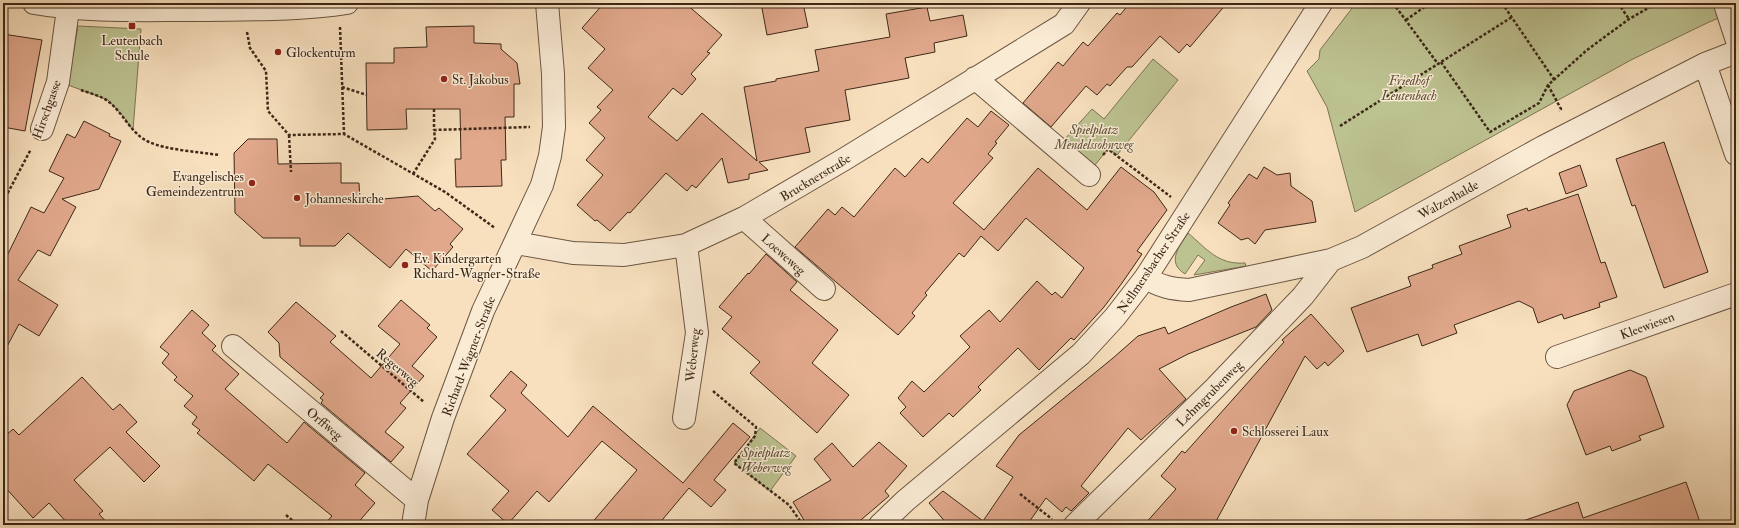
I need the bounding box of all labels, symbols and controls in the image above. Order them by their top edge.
marker: Leutenbach Schule [127,21,137,31]
place label: Leutenbach Schule [101,33,163,64]
place label: Glockenturm [286,45,356,61]
marker: Glockenturm [273,47,283,57]
place label: St. Jakobus [452,72,509,88]
park label: Friedhof Leutenbach [1380,73,1437,104]
marker: St. Jakobus [439,74,449,84]
street label: Hirschgasse [29,77,65,141]
park label: Spielplatz Mendelssohnweg [1054,122,1135,153]
street label: Brucknerstraße [777,150,854,205]
place label: Evangelisches Gemeindezentrum [146,169,245,200]
street label: Walzenhalde [1415,176,1482,223]
marker: Evangelisches Gemeindezentrum [247,178,257,188]
place label: Johanneskirche [304,191,384,207]
marker: Johanneskirche [292,193,302,203]
street label: Nellmersbacher Straße [1114,208,1194,316]
street label: Loeweweg [758,231,809,279]
place label: Ev. Kindergarten Richard-Wagner-Straße [413,251,541,282]
marker: Ev. Kindergarten Richard-Wagner-Straße [400,260,410,270]
street label: Richard-Wagner-Straße [439,294,499,419]
street label: Kleewiesen [1618,309,1677,343]
street label: Weberweg [682,327,704,384]
street label: Regerweg [373,345,423,391]
street label: Lehmgrubenweg [1173,357,1247,430]
street label: Orffweg [303,404,346,444]
place label: Schlosserei Laux [1242,424,1329,440]
marker: Schlosserei Laux [1229,426,1239,436]
park label: Spielplatz Weberweg [741,445,792,476]

